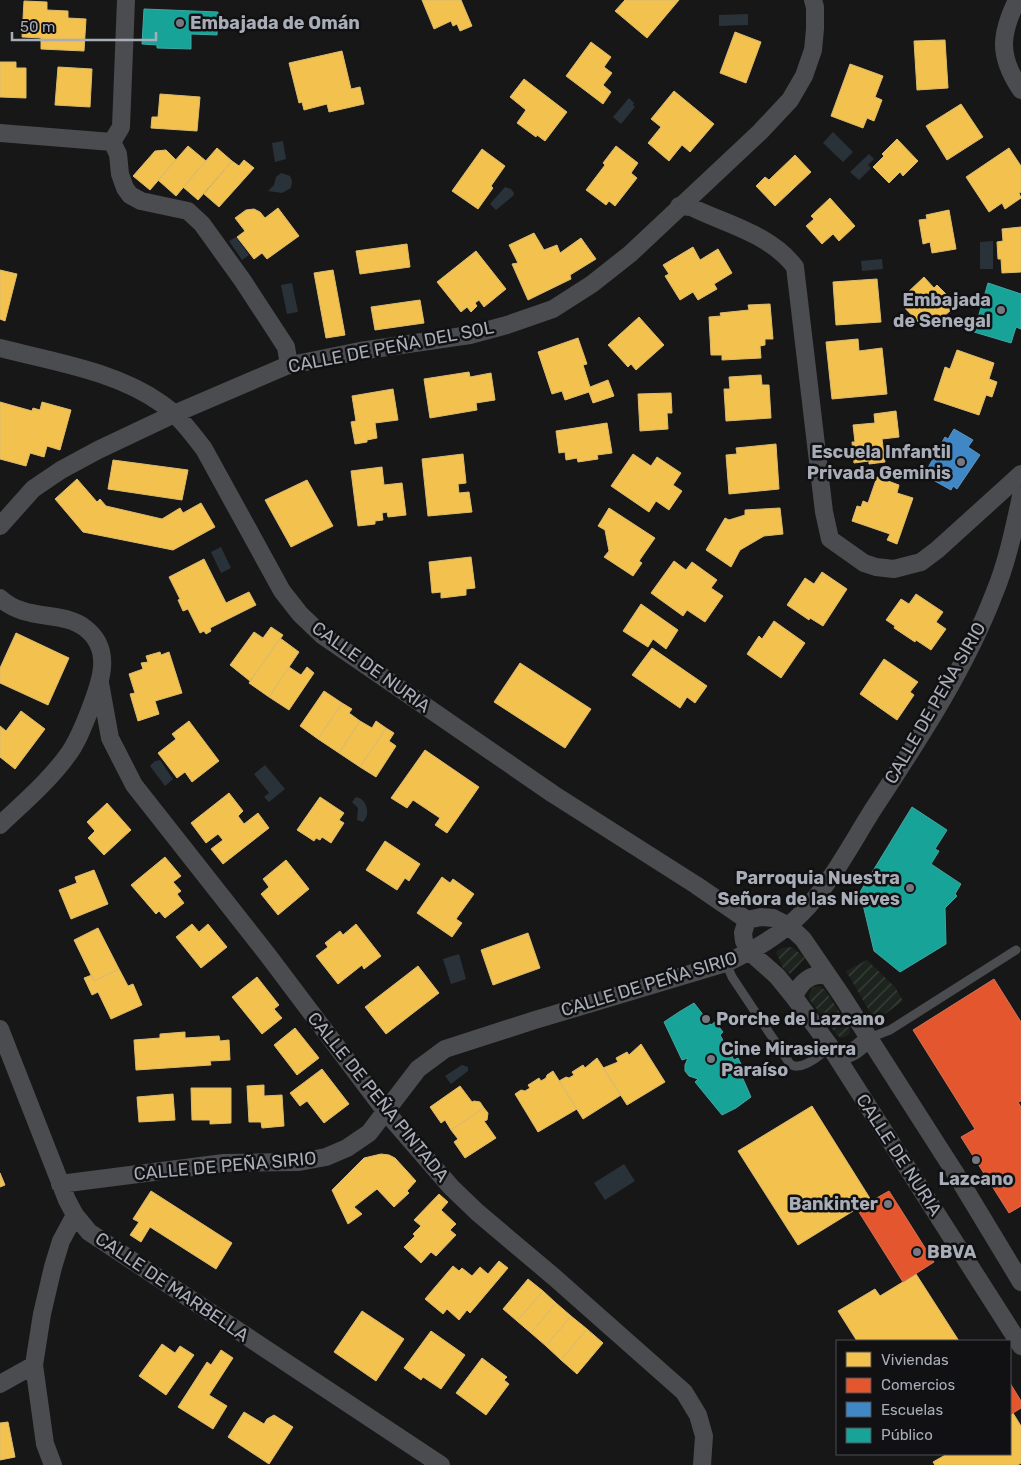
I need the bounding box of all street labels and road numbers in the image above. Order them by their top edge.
street label: CALLE DE PEÑA DEL SOL [286,316,496,378]
street label: CALLE DE NURIA [307,617,435,717]
street label: CALLE DE PEÑA SIRIO [880,618,990,788]
street label: CALLE DE PEÑA SIRIO [558,947,740,1021]
street label: CALLE DE PEÑA PINTADA [303,1007,453,1187]
street label: CALLE DE NURIA [851,1090,947,1220]
street label: CALLE DE PEÑA SIRIO [133,1147,317,1185]
street label: CALLE DE MARBELLA [91,1227,253,1347]

